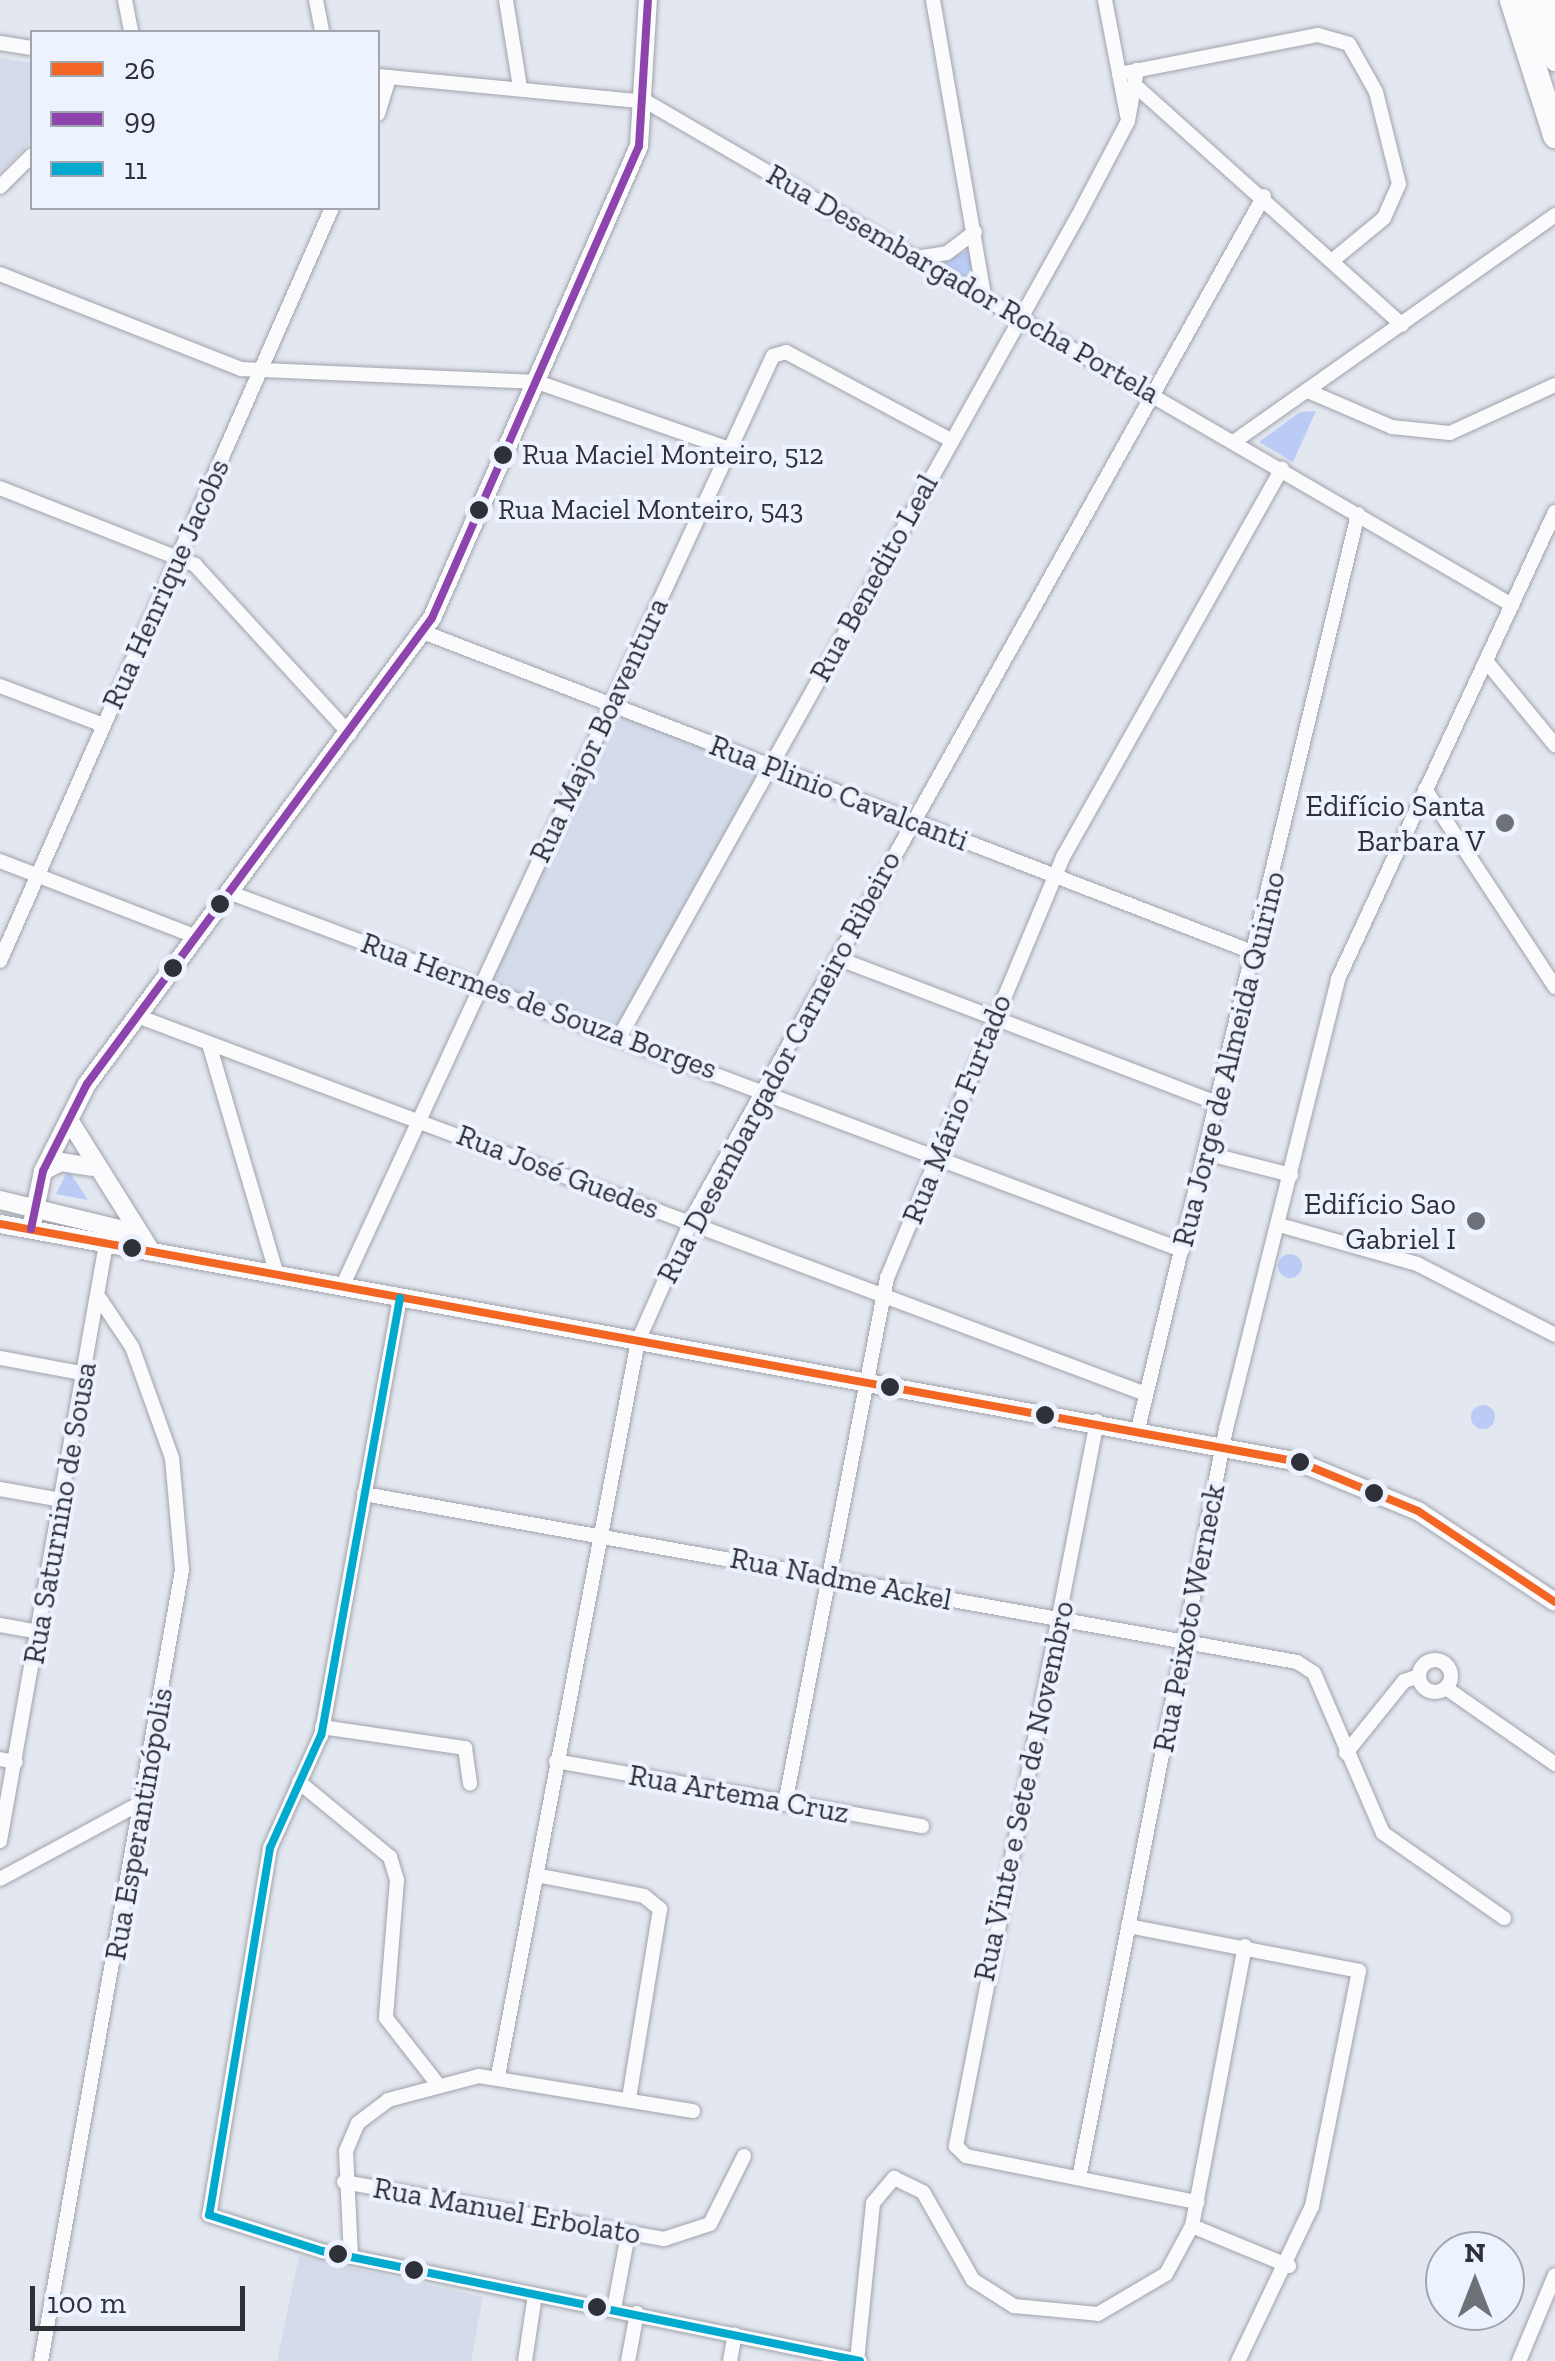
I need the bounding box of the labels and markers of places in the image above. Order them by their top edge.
place label: Rua Maciel Monteiro, 512 [522,438,824,472]
marker: Rua Maciel Monteiro, 512 [493,445,513,465]
place label: Rua Maciel Monteiro, 543 [498,493,803,527]
marker: Rua Maciel Monteiro, 543 [469,500,489,520]
place label: Edifício Santa Barbara V [1305,788,1485,858]
marker: Edifício Santa Barbara V [1494,812,1516,834]
unlabelled marker [210,894,230,914]
unlabelled marker [163,958,183,978]
place label: Edifício Sao Gabriel I [1304,1186,1456,1256]
marker: Edifício Sao Gabriel I [1465,1210,1487,1232]
unlabelled marker [122,1238,142,1258]
unlabelled marker [880,1377,900,1397]
unlabelled marker [1035,1405,1055,1425]
unlabelled marker [1290,1452,1310,1472]
unlabelled marker [1364,1483,1384,1503]
unlabelled marker [328,2244,348,2264]
unlabelled marker [404,2260,424,2280]
unlabelled marker [587,2297,607,2317]

